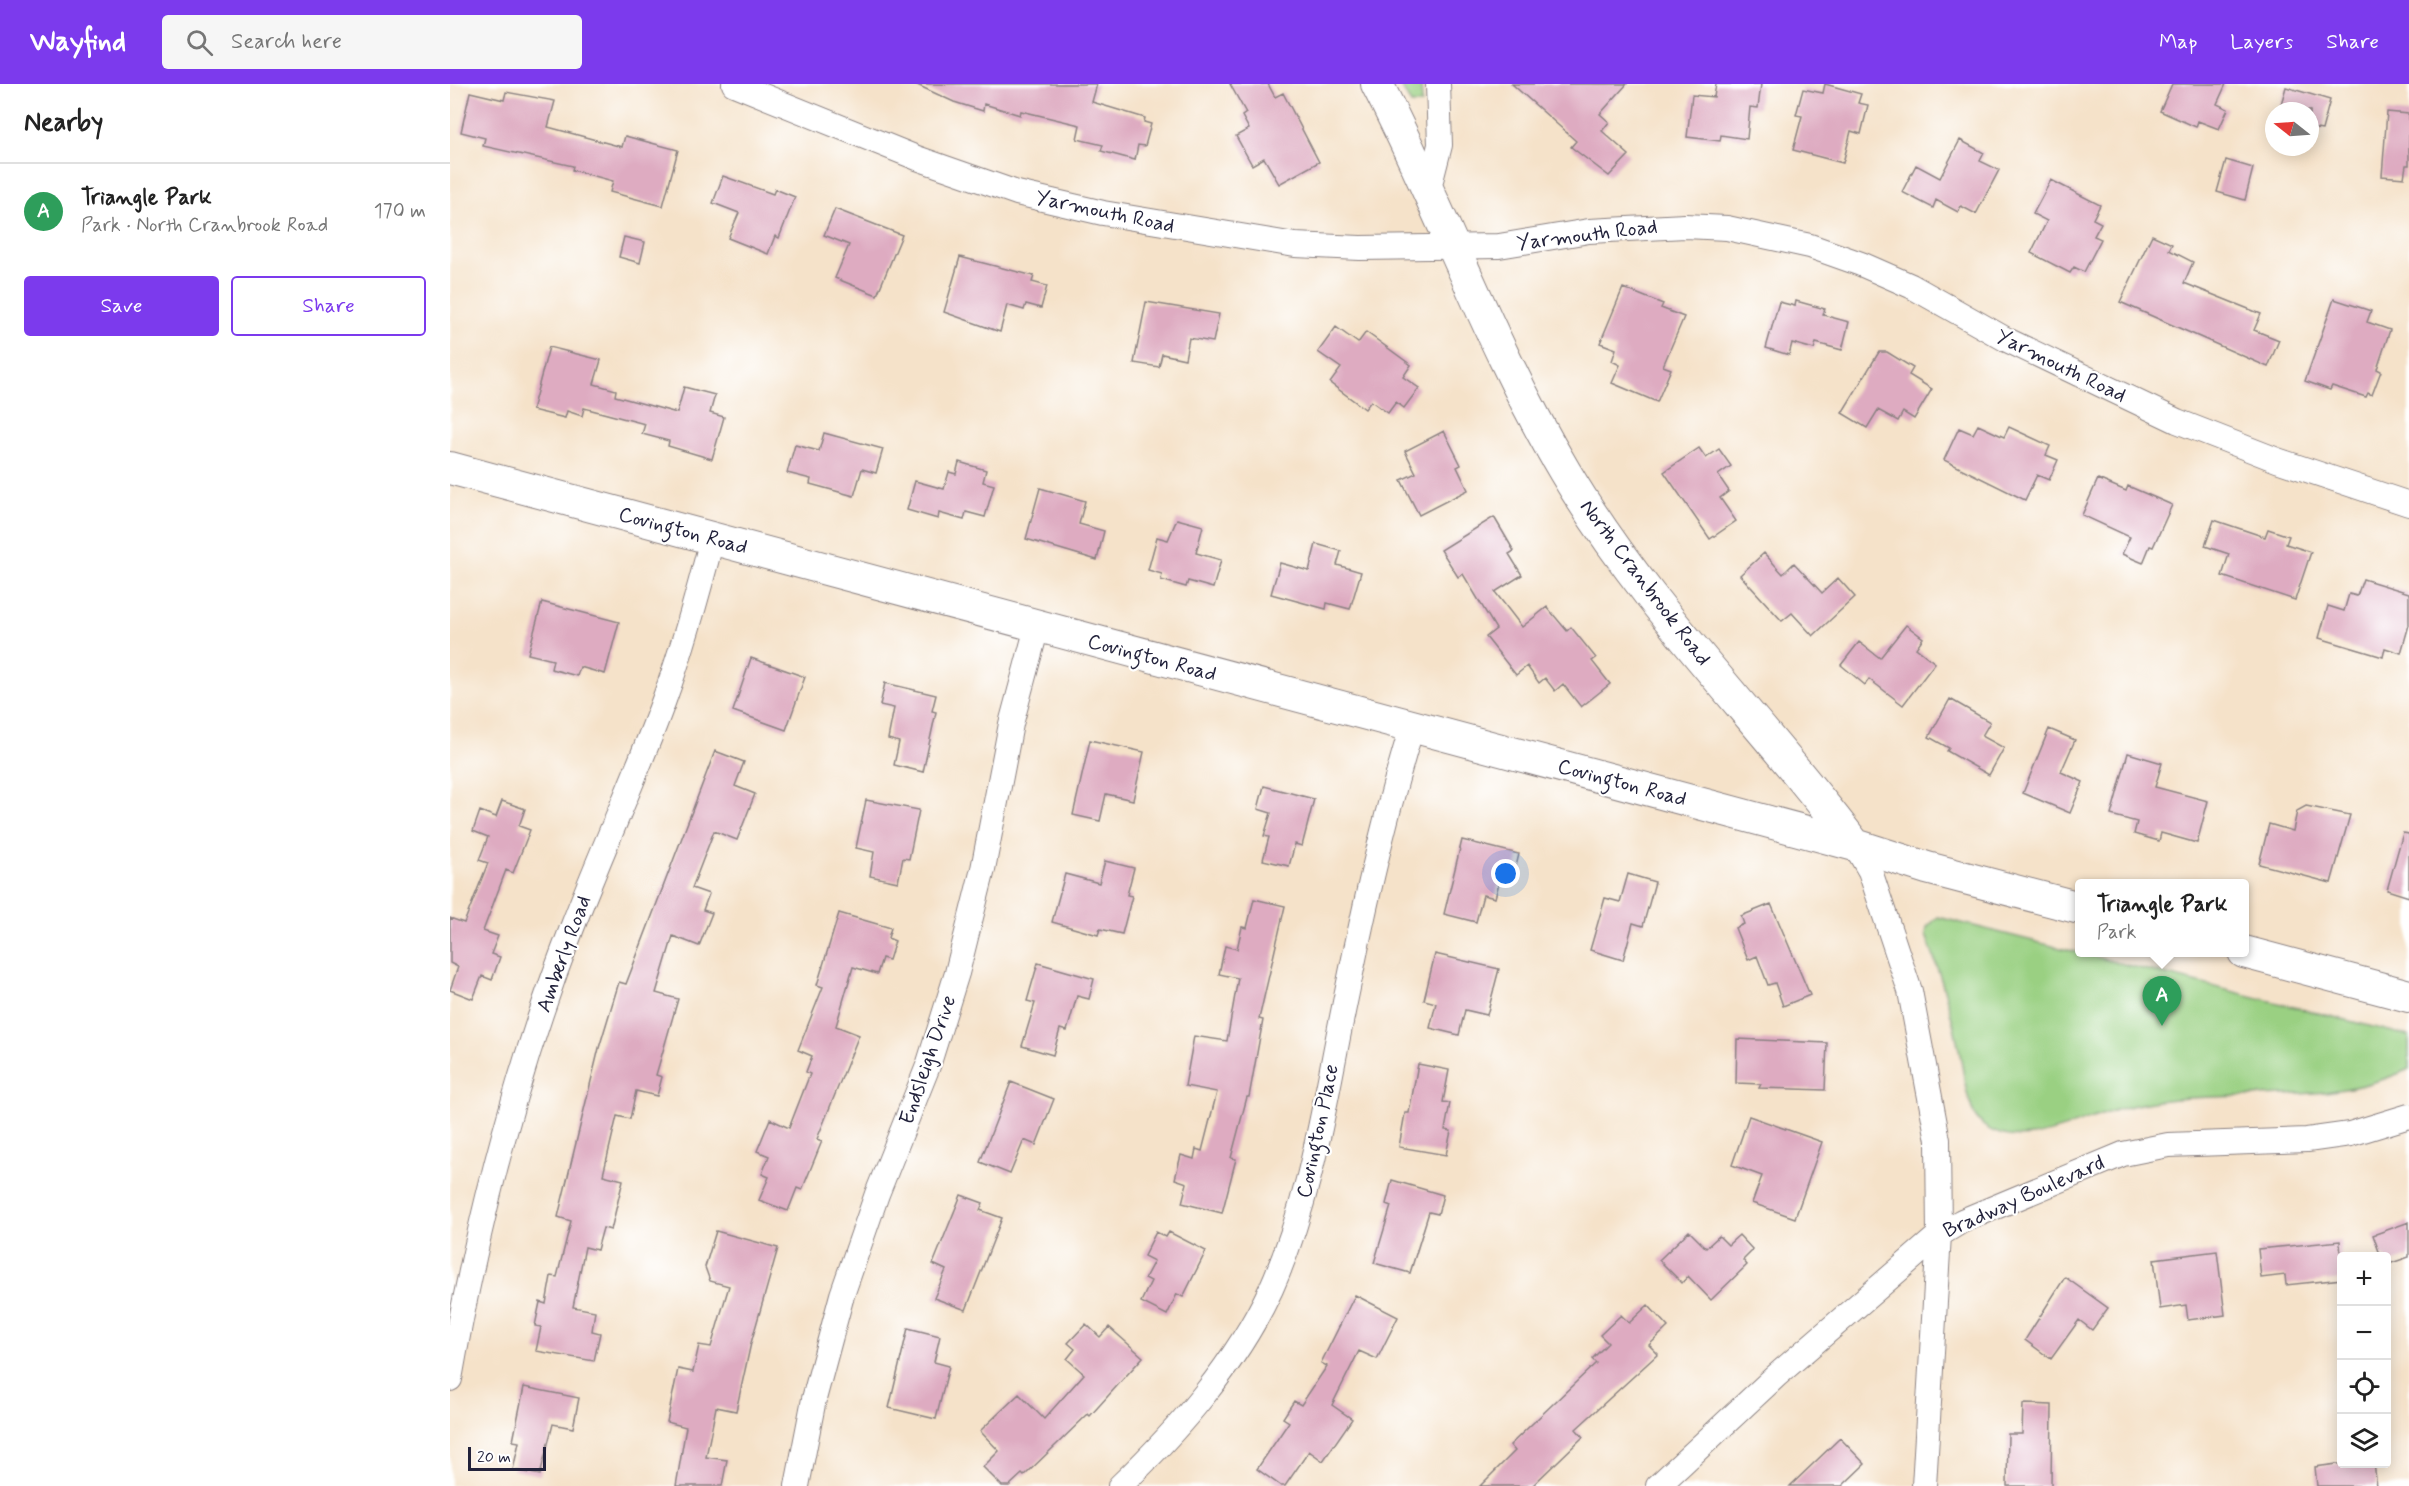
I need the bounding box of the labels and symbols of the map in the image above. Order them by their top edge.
north arrow [2265,102,2319,156]
street label: Yarmouth Road [1033,184,1177,240]
street label: Yarmouth Road [1515,212,1659,258]
street label: Yarmouth Road [1991,322,2131,410]
street label: North Cranbrook Road [1573,494,1717,672]
street label: Covington Road [615,500,750,564]
street label: Covington Road [1084,627,1219,691]
street label: Covington Road [1554,752,1689,816]
your location [1491,859,1520,888]
street label: Amberly Road [530,892,598,1016]
pin: A [2142,976,2182,1026]
street label: Endsleigh Drive [893,992,963,1128]
street label: Covington Place [1290,1061,1348,1201]
street label: Bradway Boulevard [1939,1149,2109,1245]
scale bar [468,1444,546,1472]

